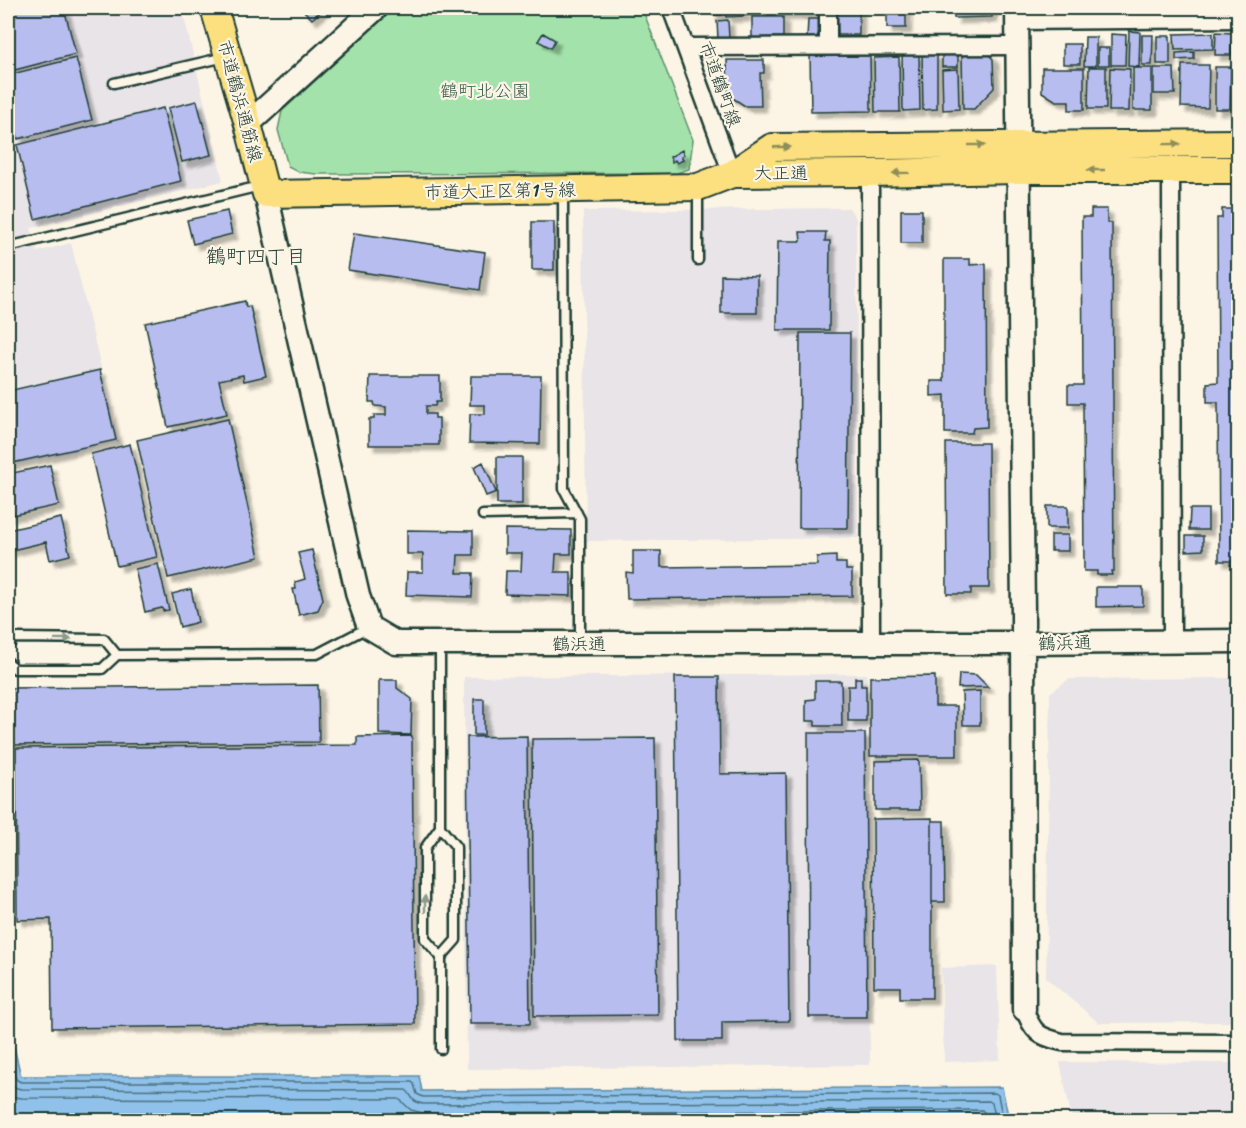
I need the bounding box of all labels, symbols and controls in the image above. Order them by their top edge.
street label: 市道鶴浜通筋線 [208,36,272,166]
street label: 市道鶴町線 [690,36,750,132]
park label: 鶴町北公園 [440,75,530,107]
one-way arrow [1162,139,1181,149]
one-way arrow [967,140,986,150]
one-way arrow [772,142,791,151]
street label: 大正通 [754,157,808,189]
one-way arrow [1087,165,1106,175]
one-way arrow [892,168,911,178]
street label: 市道大正区第1号線 [424,174,576,208]
district label: 鶴町四丁目 [206,239,306,274]
street label: 鶴浜通 [1038,627,1092,659]
street label: 鶴浜通 [552,628,606,660]
one-way arrow [54,634,73,644]
one-way arrow [420,895,430,914]

